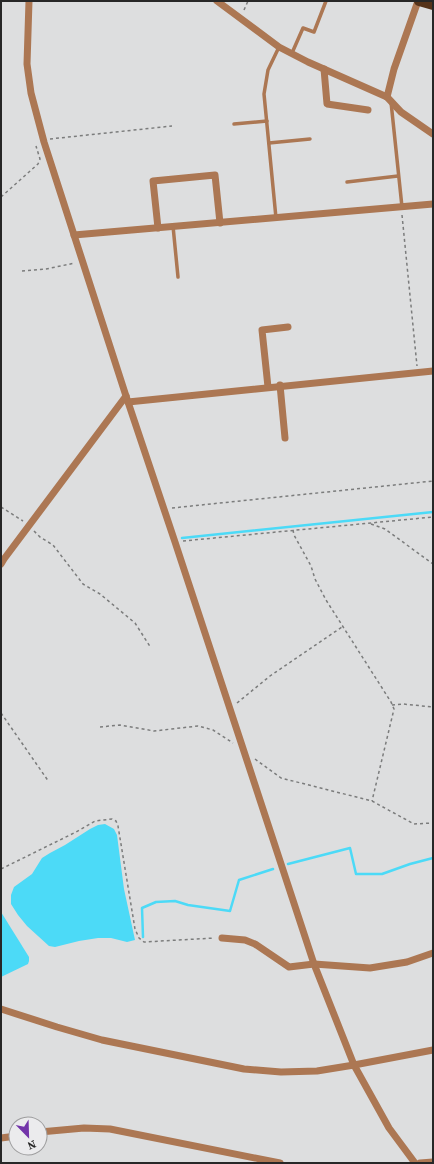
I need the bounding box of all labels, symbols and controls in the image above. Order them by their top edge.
north arrow [8,1116,48,1156]
text: N [25,1136,38,1153]

